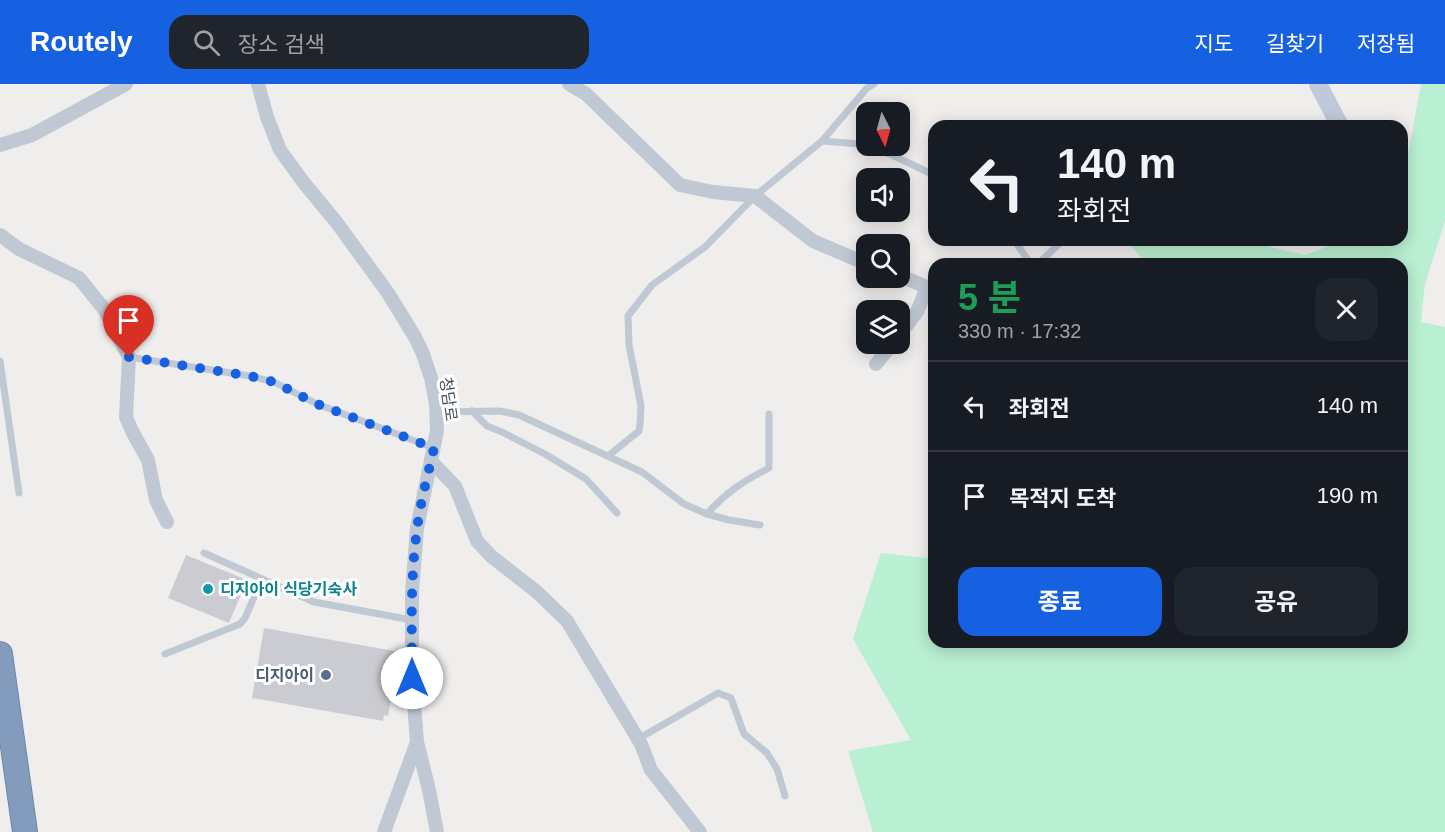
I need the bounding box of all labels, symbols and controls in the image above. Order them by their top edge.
search box [169,15,589,69]
text: Routely [30,26,133,57]
icon: search [190,26,223,59]
text: 장소 검색 [238,32,325,57]
text: 지도 [1194,32,1233,55]
text: 길찾기 [1266,32,1324,55]
text: 저장됨 [1357,32,1415,55]
north arrow [856,102,910,156]
map controls [856,102,910,354]
text: 140 m [1057,140,1176,187]
icon: left [958,144,1036,222]
button: sound [856,168,910,222]
text: 좌회전 [1057,196,1132,226]
button: search [856,234,910,288]
text: 5 분 [958,277,1021,318]
button: close [1315,278,1378,341]
pin [103,295,154,357]
button: layers [856,300,910,354]
icon: arrive [112,304,145,337]
text: 330 m · 17:32 [958,320,1081,342]
street label: 청담로 [437,376,460,422]
icon: left [958,390,991,423]
text: 140 m [1317,393,1378,418]
text: 좌회전 [1009,396,1070,421]
icon: arrive [958,480,991,513]
text: 190 m [1317,483,1378,508]
text: 목적지 도착 [1009,486,1116,511]
button: 종료 [958,567,1162,636]
button: 공유 [1174,567,1378,636]
place label: 디지아이 식당기숙사 [220,581,357,598]
marker: 디지아이 식당기숙사 [201,582,215,596]
position arrow [380,646,444,710]
place label: 디지아이 [255,667,314,684]
marker: 디지아이 [319,668,333,682]

